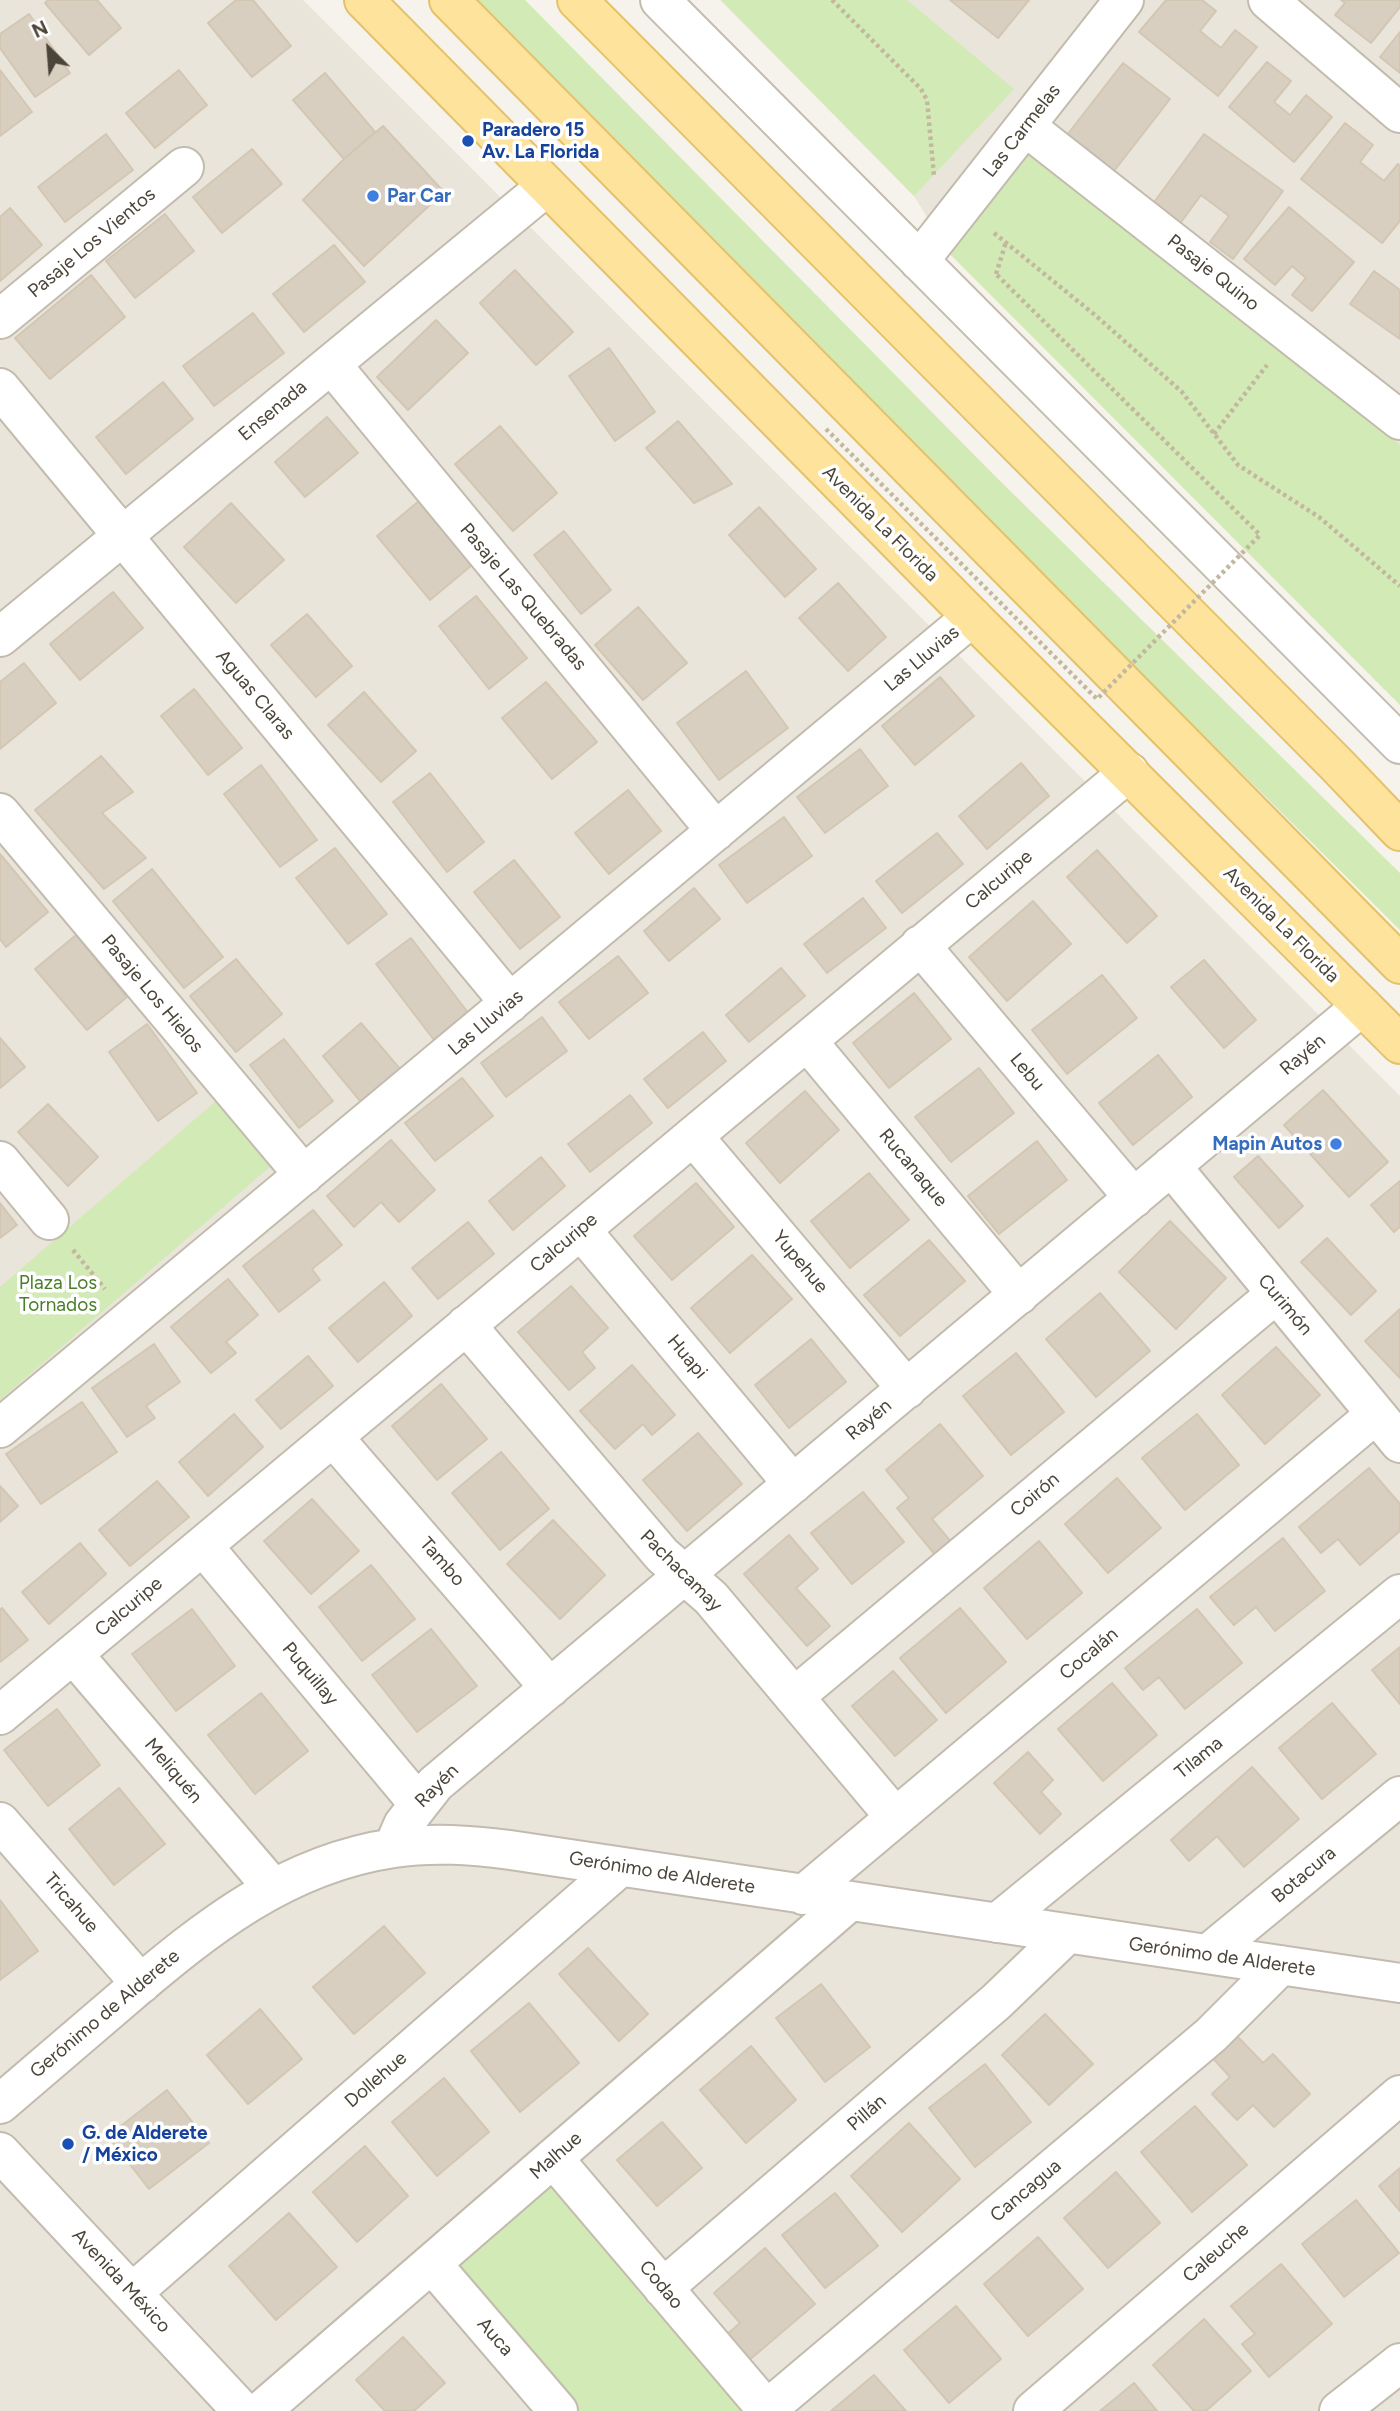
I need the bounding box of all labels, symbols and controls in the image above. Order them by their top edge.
north arrow [14,14,84,84]
text: N [28,16,51,43]
street label: Las Carmelas [978,80,1066,182]
place label: Paradero 15 Av. La Florida [482,119,599,163]
marker: Paradero 15 Av. La Florida [460,133,476,149]
street label: Pasaje Los Vientos [24,183,160,303]
place label: Par Car [387,185,451,207]
marker: Par Car [365,188,381,204]
street label: Pasaje Quino [1162,230,1264,316]
street label: Ensenada [234,376,312,446]
street label: Avenida La Florida [817,461,943,587]
street label: Pasaje Las Quebradas [455,519,591,675]
street label: Las Lluvias [880,621,964,697]
street label: Aguas Claras [211,645,299,745]
street label: Calcuripe [961,845,1037,915]
street label: Avenida La Florida [1218,862,1344,988]
street label: Pasaje Los Hielos [96,930,208,1058]
street label: Las Lluvias [444,985,528,1061]
street label: Rayén [1276,1029,1330,1081]
street label: Lebu [1005,1049,1049,1095]
street label: Rucanaque [874,1124,952,1212]
place label: Mapin Autos [1212,1133,1322,1155]
marker: Mapin Autos [1328,1136,1344,1152]
street label: Calcuripe [526,1208,602,1278]
street label: Yupehue [767,1226,833,1298]
street label: Curimón [1253,1270,1317,1340]
park label: Plaza Los Tornados [19,1272,97,1316]
street label: Huapi [662,1330,712,1384]
street label: Rayén [842,1394,896,1446]
street label: Coirón [1006,1468,1064,1522]
street label: Pachacamay [635,1525,727,1617]
street label: Tambo [415,1533,469,1591]
street label: Calcuripe [91,1572,167,1642]
street label: Cocalán [1055,1623,1123,1685]
street label: Puquillay [277,1638,343,1710]
street label: Tilama [1171,1732,1227,1784]
street label: Meliquén [139,1734,207,1808]
street label: Rayén [410,1759,464,1813]
street label: Botacura [1267,1842,1341,1908]
street label: Gerónimo de Alderete [567,1847,757,1899]
street label: Tricahue [39,1868,103,1938]
street label: Gerónimo de Alderete [1127,1933,1317,1981]
street label: Gerónimo de Alderete [26,1945,184,2083]
street label: Dollehue [340,2047,412,2113]
street label: Pillán [843,2090,891,2136]
place label: G. de Alderete / México [82,2122,207,2166]
street label: Malhue [525,2127,587,2185]
marker: G. de Alderete / México [60,2136,76,2152]
street label: Cancagua [986,2155,1066,2227]
street label: Caleuche [1178,2218,1254,2288]
street label: Avenida México [67,2224,175,2338]
street label: Codao [634,2256,688,2314]
street label: Auca [472,2313,518,2361]

